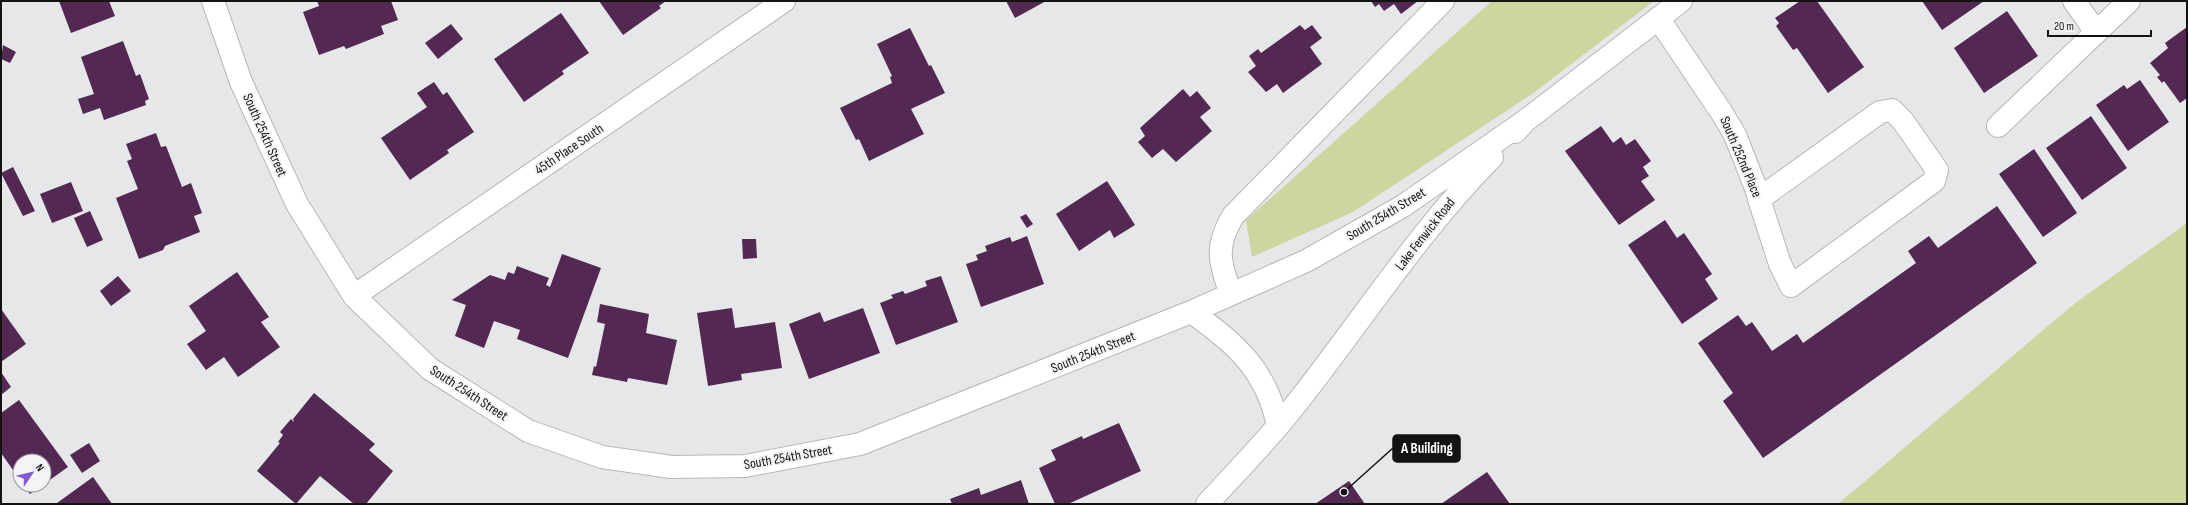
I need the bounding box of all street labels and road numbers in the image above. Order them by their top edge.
street label: South 254th Street [239,91,291,179]
street label: South 252nd Place [1716,114,1766,200]
street label: 45th Place South [531,120,607,178]
street label: South 254th Street [1343,184,1429,244]
street label: Lake Fenwick Road [1391,194,1459,274]
street label: South 254th Street [1048,327,1138,377]
street label: South 254th Street [427,362,511,424]
street label: South 254th Street [742,441,834,473]

